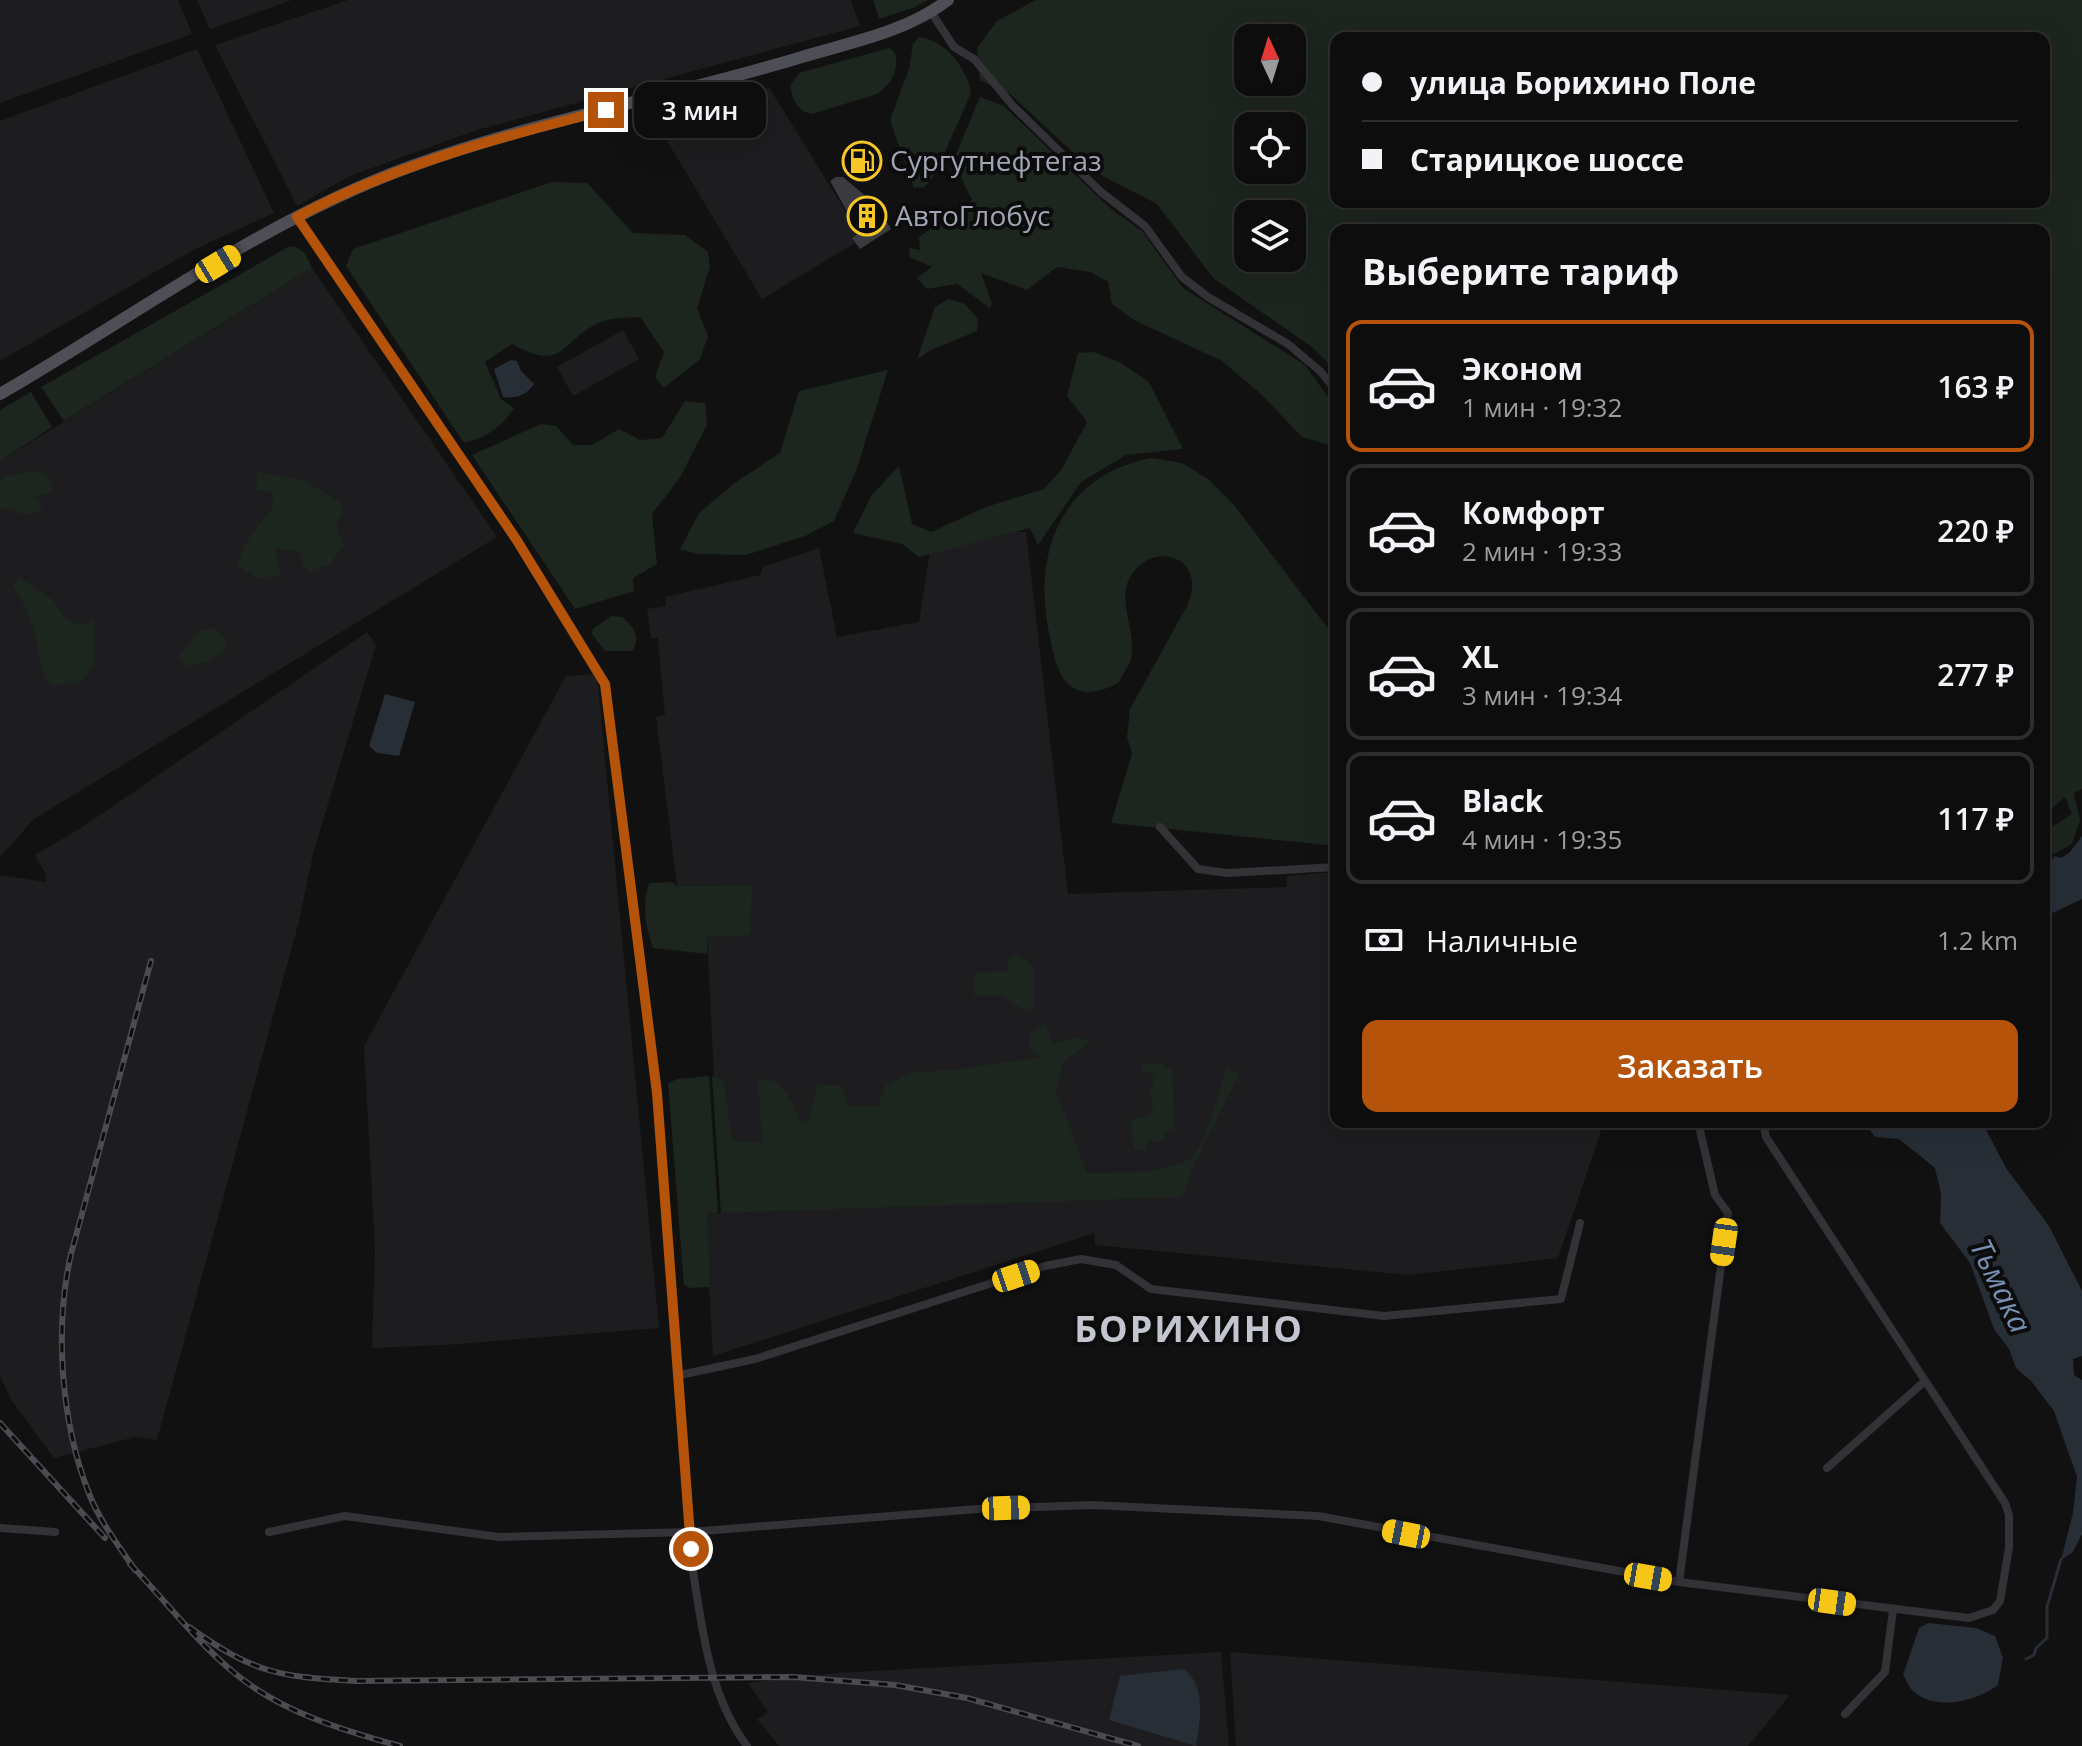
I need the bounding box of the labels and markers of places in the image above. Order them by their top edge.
fuel station icon: Сургутнефтегаз [841,140,883,182]
place label: Сургутнефтегаз [890,141,1102,179]
building icon: АвтоГлобус [846,195,888,237]
place label: АвтоГлобус [895,196,1050,234]

